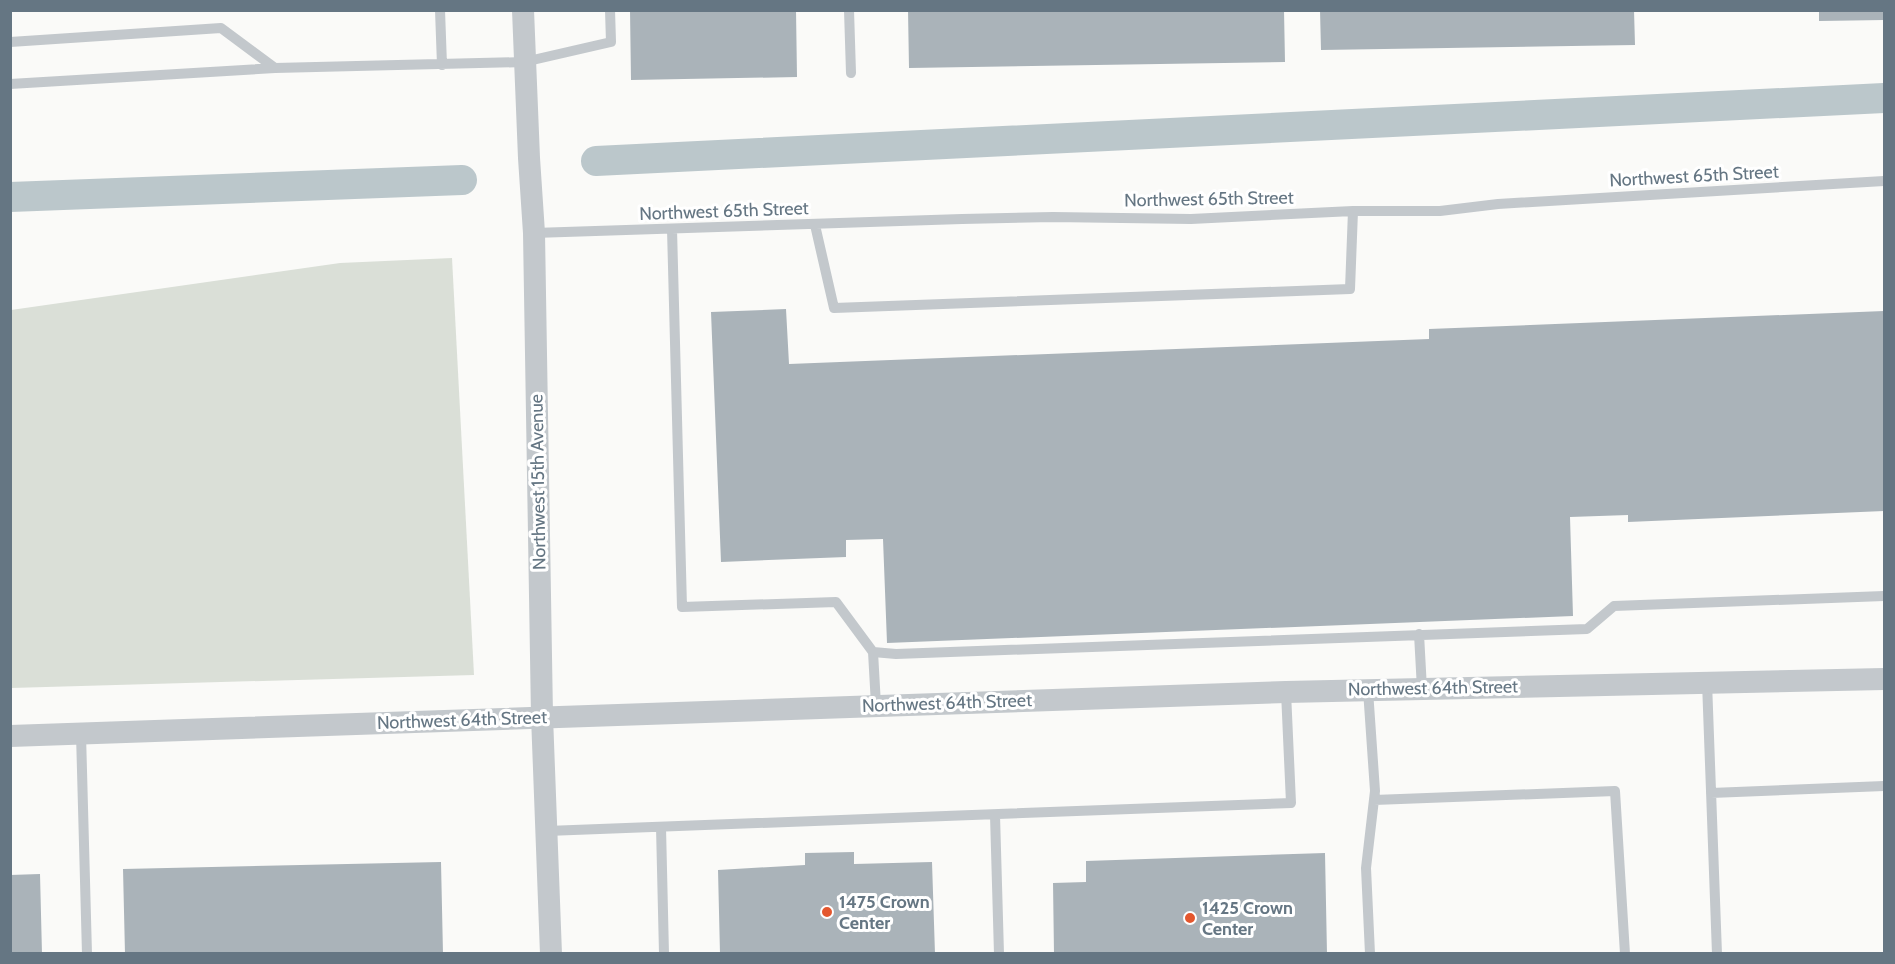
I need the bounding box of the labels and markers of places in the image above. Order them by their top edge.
place label: 1475 Crown Center [839,891,930,934]
place label: 1425 Crown Center [1202,897,1293,940]
marker: 1475 Crown Center [820,905,834,919]
marker: 1425 Crown Center [1183,911,1197,925]

